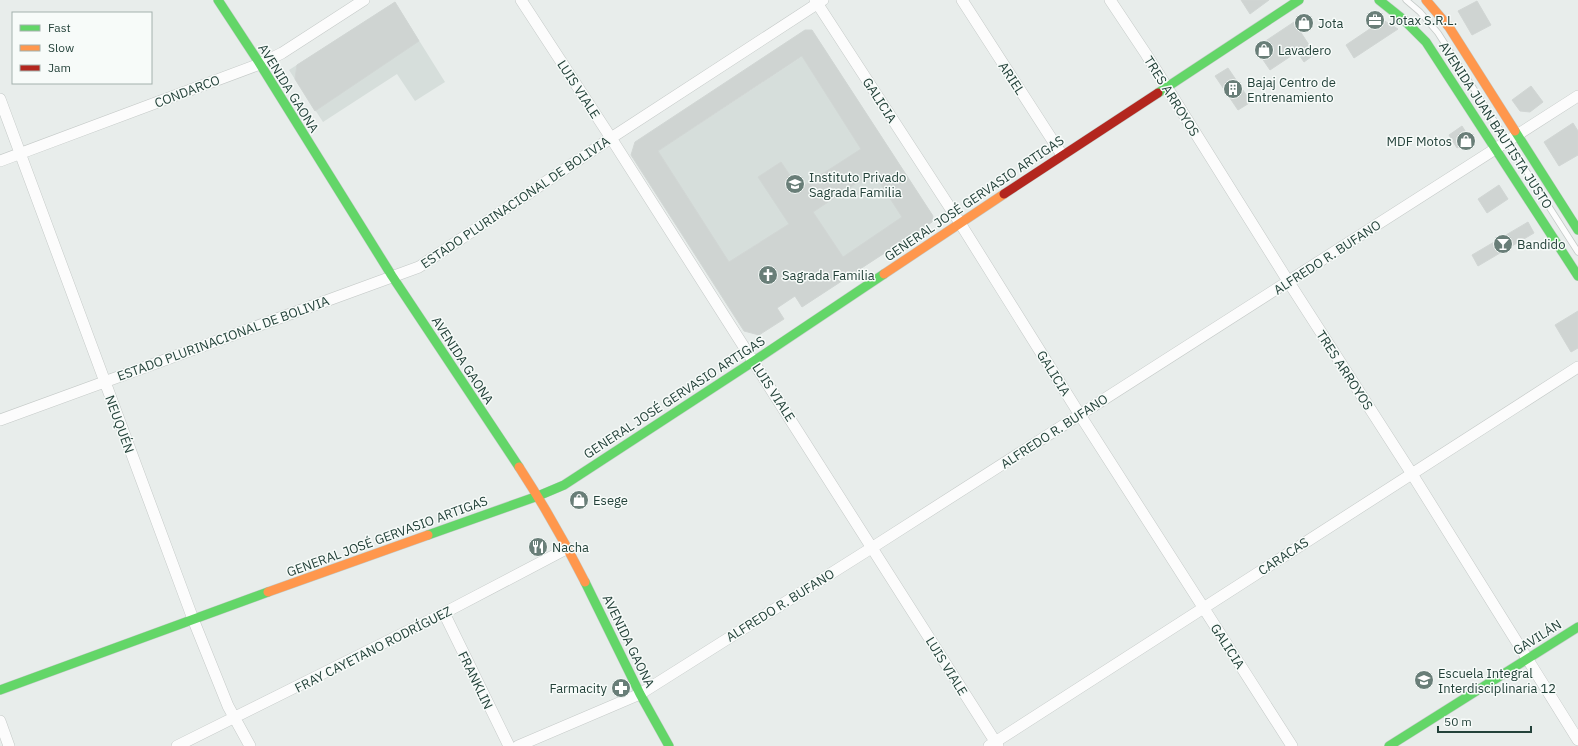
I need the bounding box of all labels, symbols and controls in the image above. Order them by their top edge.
office icon: Jotax S.R.L. [1364,9,1386,31]
legend [12,12,152,84]
shop icon: Jota [1293,12,1315,34]
place label: Jotax S.R.L. [1389,12,1457,29]
place label: Jota [1318,15,1343,32]
text: Fast [48,20,71,35]
street label: AVENIDA JUAN BAUTISTA JUSTO [1435,38,1556,212]
shop icon: Lavadero [1253,39,1275,61]
text: Slow [48,40,74,55]
street label: AVENIDA GAONA [254,41,323,136]
place label: Lavadero [1278,42,1331,59]
street label: TRES ARROYOS [1140,53,1203,140]
street label: LUIS VIALE [553,57,604,122]
street label: ARIEL [995,59,1029,98]
text: Jam [48,60,71,75]
street label: CONDARCO [152,71,222,112]
street label: GALICIA [859,74,901,127]
place label: Bajaj Centro de Entrenamiento [1247,74,1336,106]
building icon: Bajaj Centro de Entrenamiento [1222,78,1244,100]
shop icon: MDF Motos [1455,130,1477,152]
street label: ESTADO PLURINACIONAL DE BOLIVIA [418,132,614,272]
street label: GENERAL JOSÉ GERVASIO ARTIGAS [881,132,1067,265]
place label: MDF Motos [1386,133,1452,150]
place label: Instituto Privado Sagrada Familia [809,169,906,201]
school or university icon: Instituto Privado Sagrada Familia [784,173,806,195]
street label: ALFREDO R. BUFANO [1270,216,1384,298]
bar icon: Bandido [1492,233,1514,255]
place label: Bandido [1517,236,1565,253]
church icon: Sagrada Familia [757,264,779,286]
place label: Sagrada Familia [782,267,875,284]
street label: ESTADO PLURINACIONAL DE BOLIVIA [115,292,332,385]
street label: AVENIDA GAONA [428,313,498,408]
street label: TRES ARROYOS [1312,327,1377,413]
street label: GENERAL JOSÉ GERVASIO ARTIGAS [580,332,768,463]
street label: GALICIA [1033,347,1075,400]
street label: LUIS VIALE [748,360,799,425]
street label: ALFREDO R. BUFANO [997,390,1111,472]
street label: NEUQUÉN [101,393,138,455]
shop icon: Esege [568,489,590,511]
street label: GENERAL JOSÉ GERVASIO ARTIGAS [284,492,490,581]
place label: Esege [593,492,628,509]
street label: CARACAS [1255,534,1312,579]
restaurant icon: Nacha [527,536,549,558]
place label: Nacha [552,539,589,556]
street label: ALFREDO R. BUFANO [723,565,838,646]
street label: AVENIDA GAONA [599,592,659,691]
street label: FRAY CAYETANO RODRÍGUEZ [292,602,455,697]
street label: GAVILÁN [1510,616,1565,659]
street label: GALICIA [1207,620,1249,673]
street label: LUIS VIALE [922,634,971,699]
street label: FRANKLIN [454,649,497,712]
place label: Escuela Integral Interdisciplinaria 12 [1438,665,1556,697]
school or university icon: Escuela Integral Interdisciplinaria 12 [1413,669,1435,691]
pharmacy icon: Farmacity [610,677,632,699]
place label: Farmacity [549,680,608,697]
scale bar [1438,708,1531,734]
text: 50 m [1444,714,1472,729]

